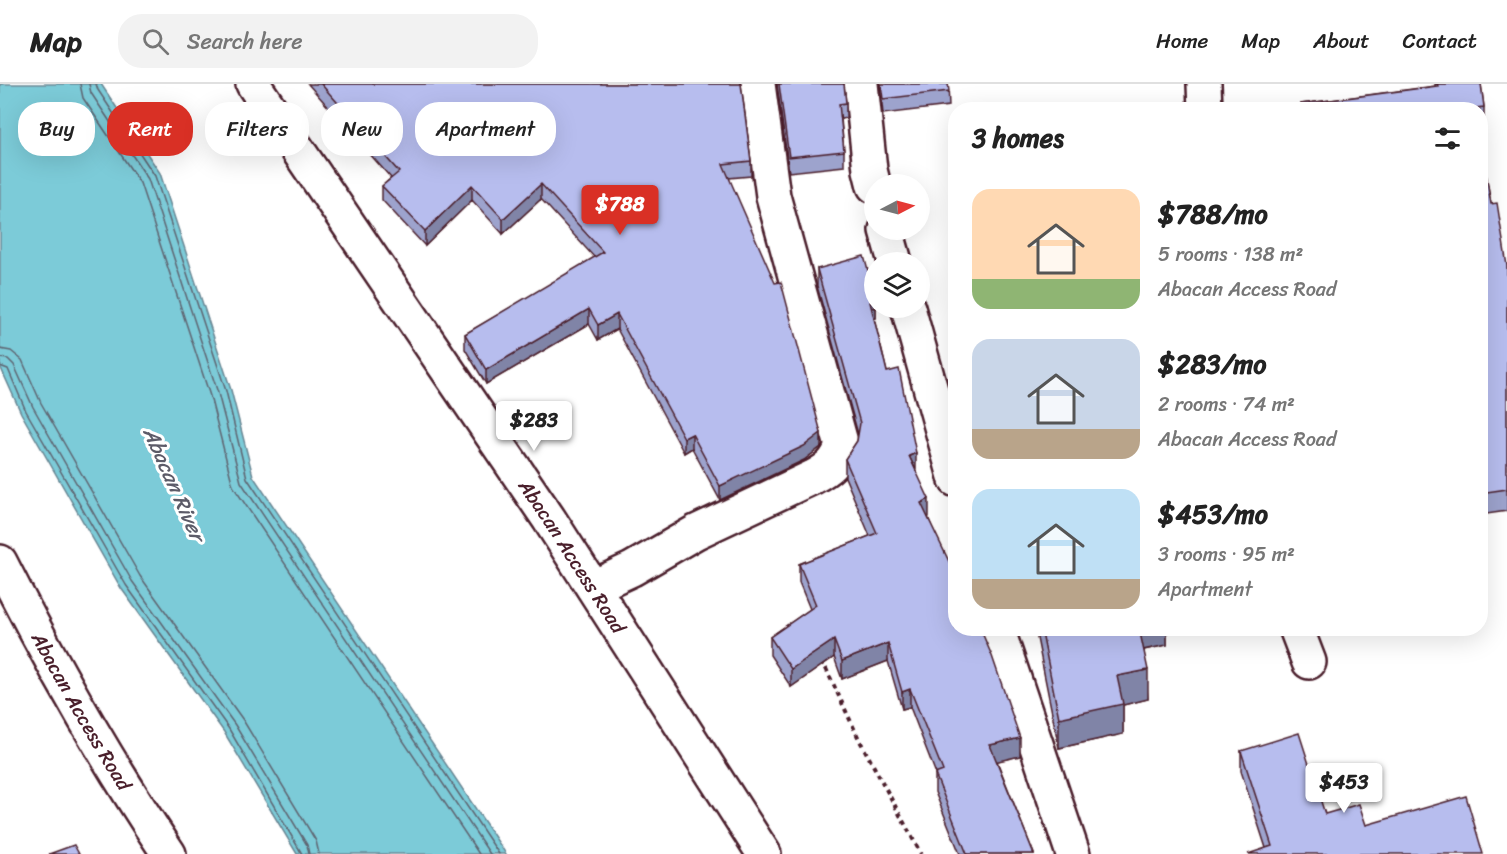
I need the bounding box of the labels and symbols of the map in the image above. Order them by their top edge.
north arrow [864,174,930,240]
pin: $788 [584,185,656,236]
pin: $283 [498,401,570,452]
water label: Abacan River [132,420,218,551]
street label: Abacan Access Road [508,471,636,642]
street label: Abacan Access Road [21,624,142,799]
pin: $453 [1308,763,1380,814]

